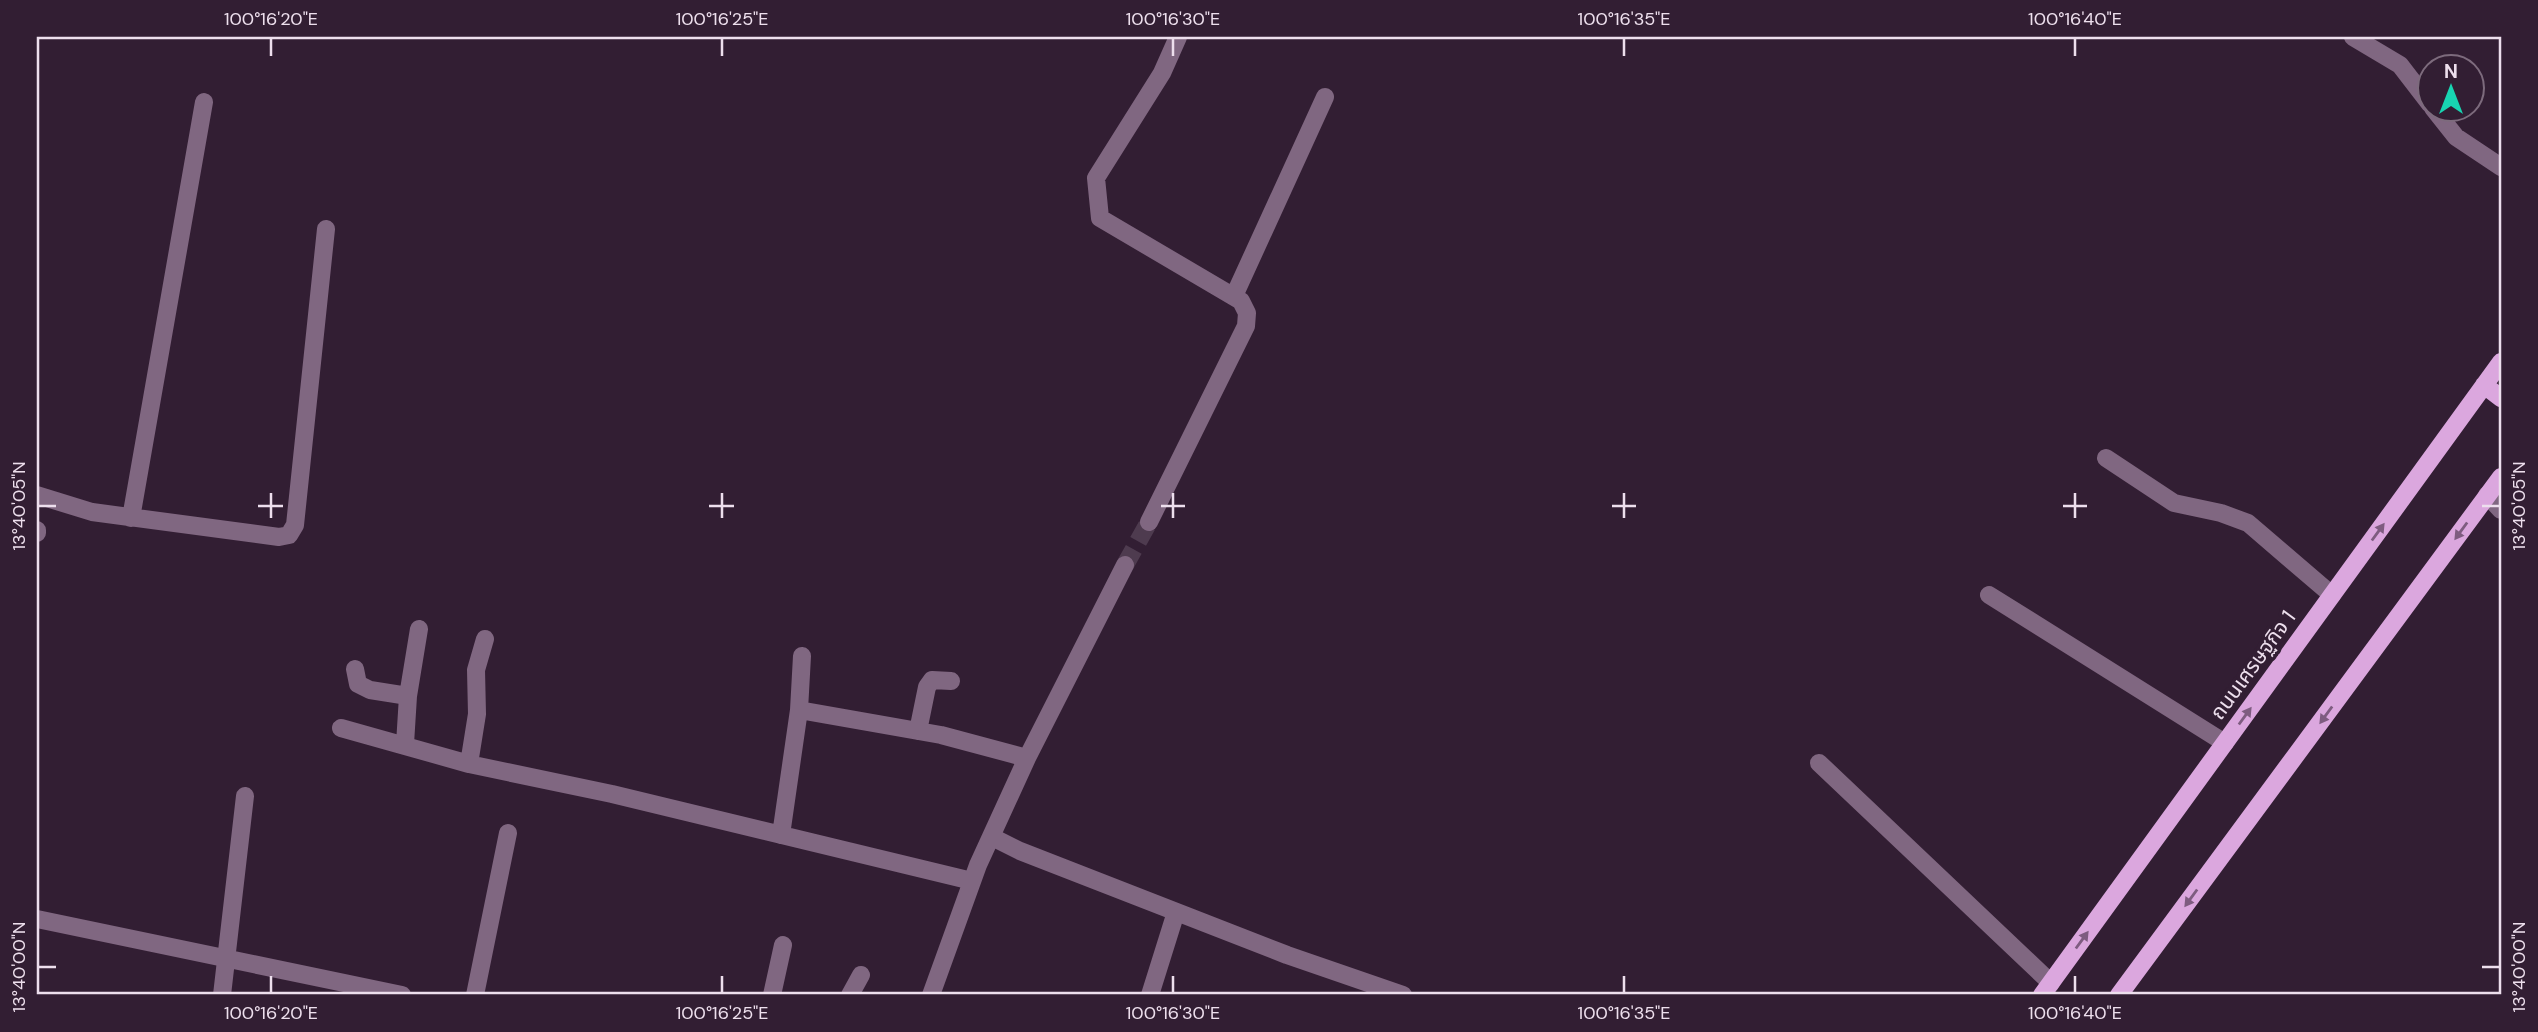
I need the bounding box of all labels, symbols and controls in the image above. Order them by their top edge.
text: 100°16'20"E [224,7,318,31]
text: 100°16'25"E [676,7,768,31]
text: 100°16'30"E [1126,7,1220,31]
text: 100°16'35"E [1578,7,1670,31]
text: 100°16'40"E [2028,7,2122,31]
north arrow [2416,52,2486,122]
text: N [2444,59,2458,84]
text: 13°40'05"N [7,461,31,551]
text: 13°40'05"N [2507,461,2531,551]
one-way arrow [2453,522,2468,540]
one-way arrow [2371,523,2385,541]
street label: ถนนเศรษฐกิจ 1 [2204,605,2302,725]
one-way arrow [2318,705,2333,723]
one-way arrow [2237,707,2251,725]
one-way arrow [2183,888,2198,906]
text: 13°40'00"N [7,922,31,1012]
text: 13°40'00"N [2507,922,2531,1012]
one-way arrow [2075,931,2089,949]
text: 100°16'20"E [224,1001,318,1025]
text: 100°16'25"E [676,1001,768,1025]
text: 100°16'30"E [1126,1001,1220,1025]
text: 100°16'35"E [1578,1001,1670,1025]
text: 100°16'40"E [2028,1001,2122,1025]

